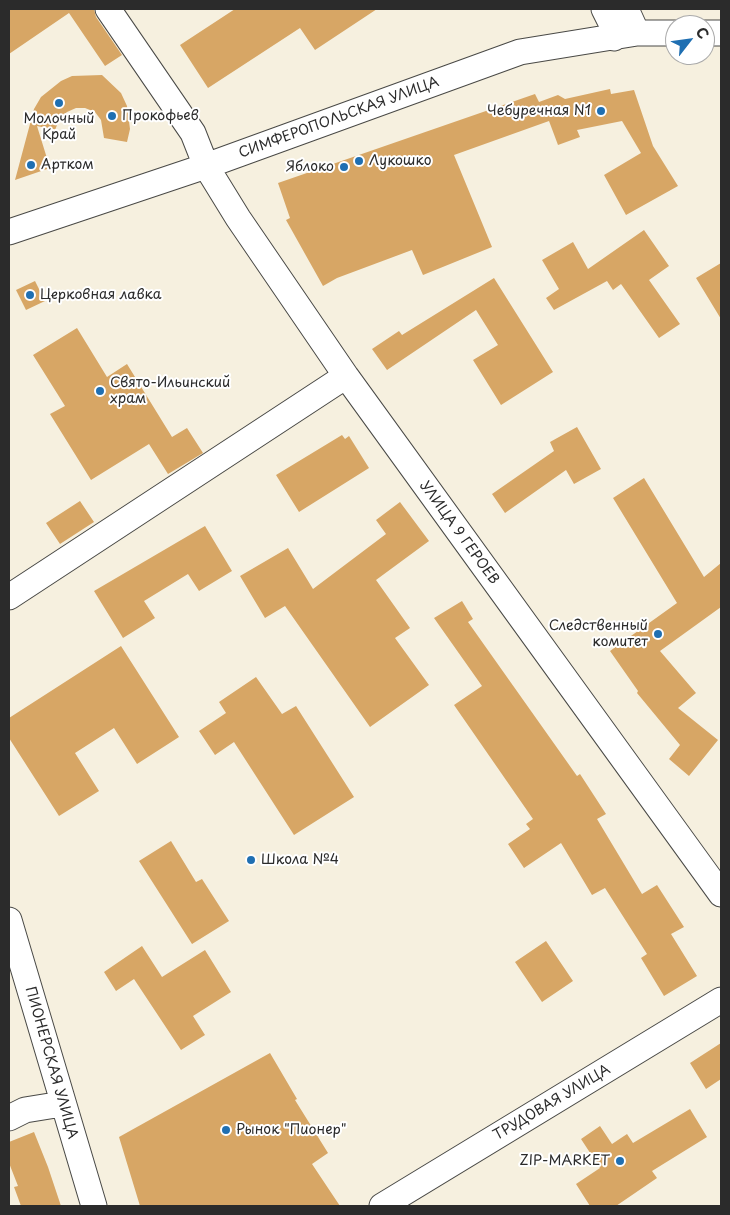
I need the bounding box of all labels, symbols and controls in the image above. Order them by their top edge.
north arrow [665,15,715,65]
text: С [691,23,714,43]
street label: СИМФЕРОПОЛЬСКАЯ УЛИЦА [237,74,441,162]
marker: Молочный Край [53,97,65,109]
place label: Чебуречная N1 [487,103,591,119]
marker: Чебуречная N1 [595,105,607,117]
place label: Прокофьев [122,108,199,124]
marker: Прокофьев [106,110,118,122]
place label: Молочный Край [24,111,94,144]
place label: Лукошко [369,153,431,169]
marker: Лукошко [353,155,365,167]
place label: Артком [41,157,94,173]
marker: Артком [25,159,37,171]
place label: Яблоко [286,159,334,175]
marker: Яблоко [338,161,350,173]
place label: Церковная лавка [40,287,161,303]
marker: Церковная лавка [24,289,36,301]
place label: Свято-Ильинский храм [110,375,230,408]
marker: Свято-Ильинский храм [94,385,106,397]
street label: УЛИЦА 9 ГЕРОЕВ [416,478,502,588]
place label: Следственный комитет [549,618,648,650]
marker: Следственный комитет [652,628,664,640]
place label: Школа №4 [261,852,339,868]
marker: Школа №4 [245,854,257,866]
street label: ПИОНЕРСКАЯ УЛИЦА [21,985,81,1141]
street label: ТРУДОВАЯ УЛИЦА [491,1061,613,1145]
place label: Рынок "Пионер" [236,1122,347,1138]
marker: Рынок "Пионер" [220,1124,232,1136]
place label: ZIP-MARKET [520,1153,610,1169]
marker: ZIP-MARKET [614,1155,626,1167]

